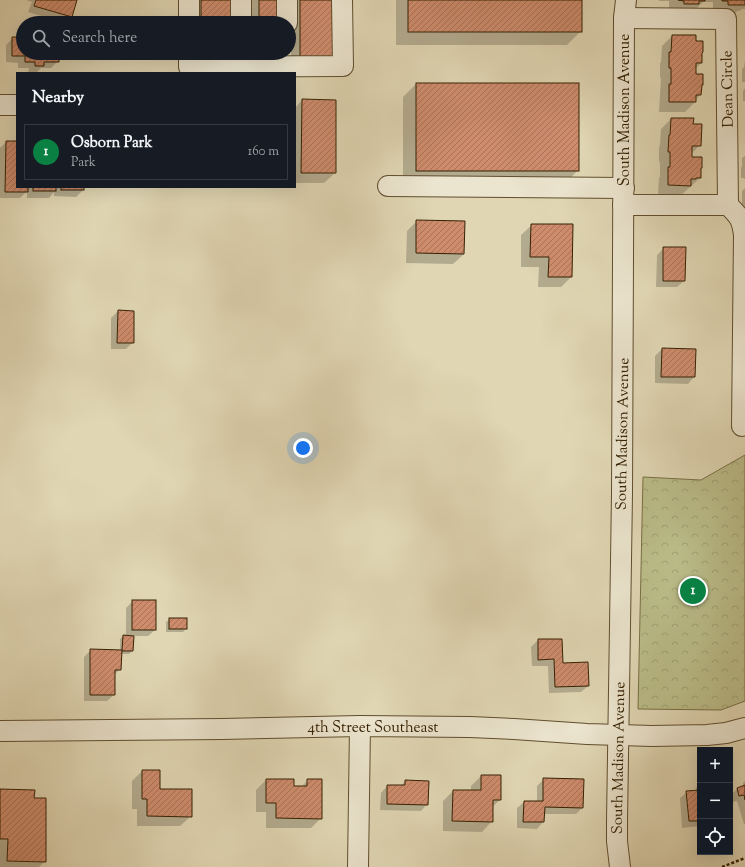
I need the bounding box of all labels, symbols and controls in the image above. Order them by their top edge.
search box [16,16,296,60]
icon: search [30,27,52,49]
text: Search here [62,28,137,49]
street label: South Madison Avenue [615,34,636,186]
street label: Dean Circle [717,50,740,128]
text: Nearby [32,86,84,110]
text: Osborn Park [71,133,152,154]
text: 1 [44,143,48,161]
text: 160 m [248,143,279,161]
text: Park [71,154,96,172]
street label: South Madison Avenue [612,358,635,510]
your location [293,438,313,458]
pin: 1 [680,576,706,606]
street label: South Madison Avenue [608,682,631,834]
street label: 4th Street Southeast [308,718,438,739]
map controls [697,747,733,855]
button: + [697,747,733,783]
button: − [697,783,733,819]
button: locate [697,819,733,855]

